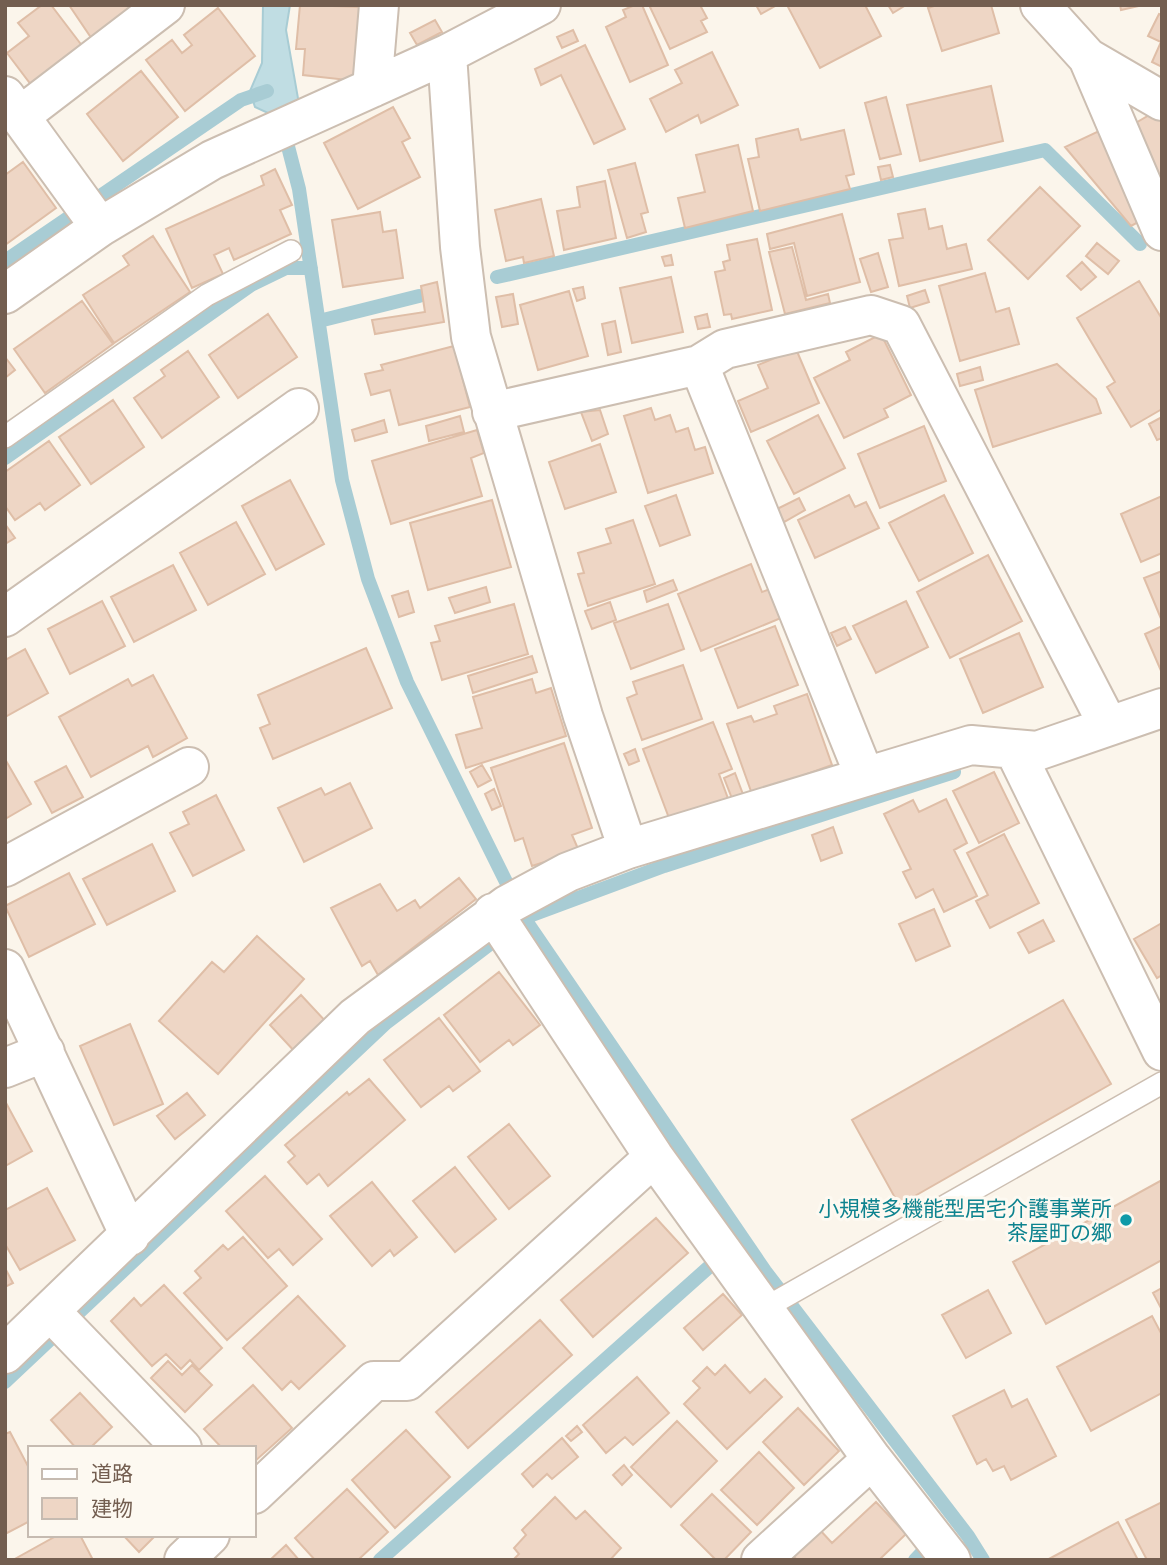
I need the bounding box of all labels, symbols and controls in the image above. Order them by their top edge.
place label: 小規模多機能型居宅介護事業所 茶屋町の郷 [818,1195,1112,1246]
marker: 小規模多機能型居宅介護事業所 茶屋町の郷 [1118,1212,1134,1228]
legend [28,1446,256,1537]
text: 道路 [91,1460,133,1487]
text: 建物 [91,1495,133,1522]

